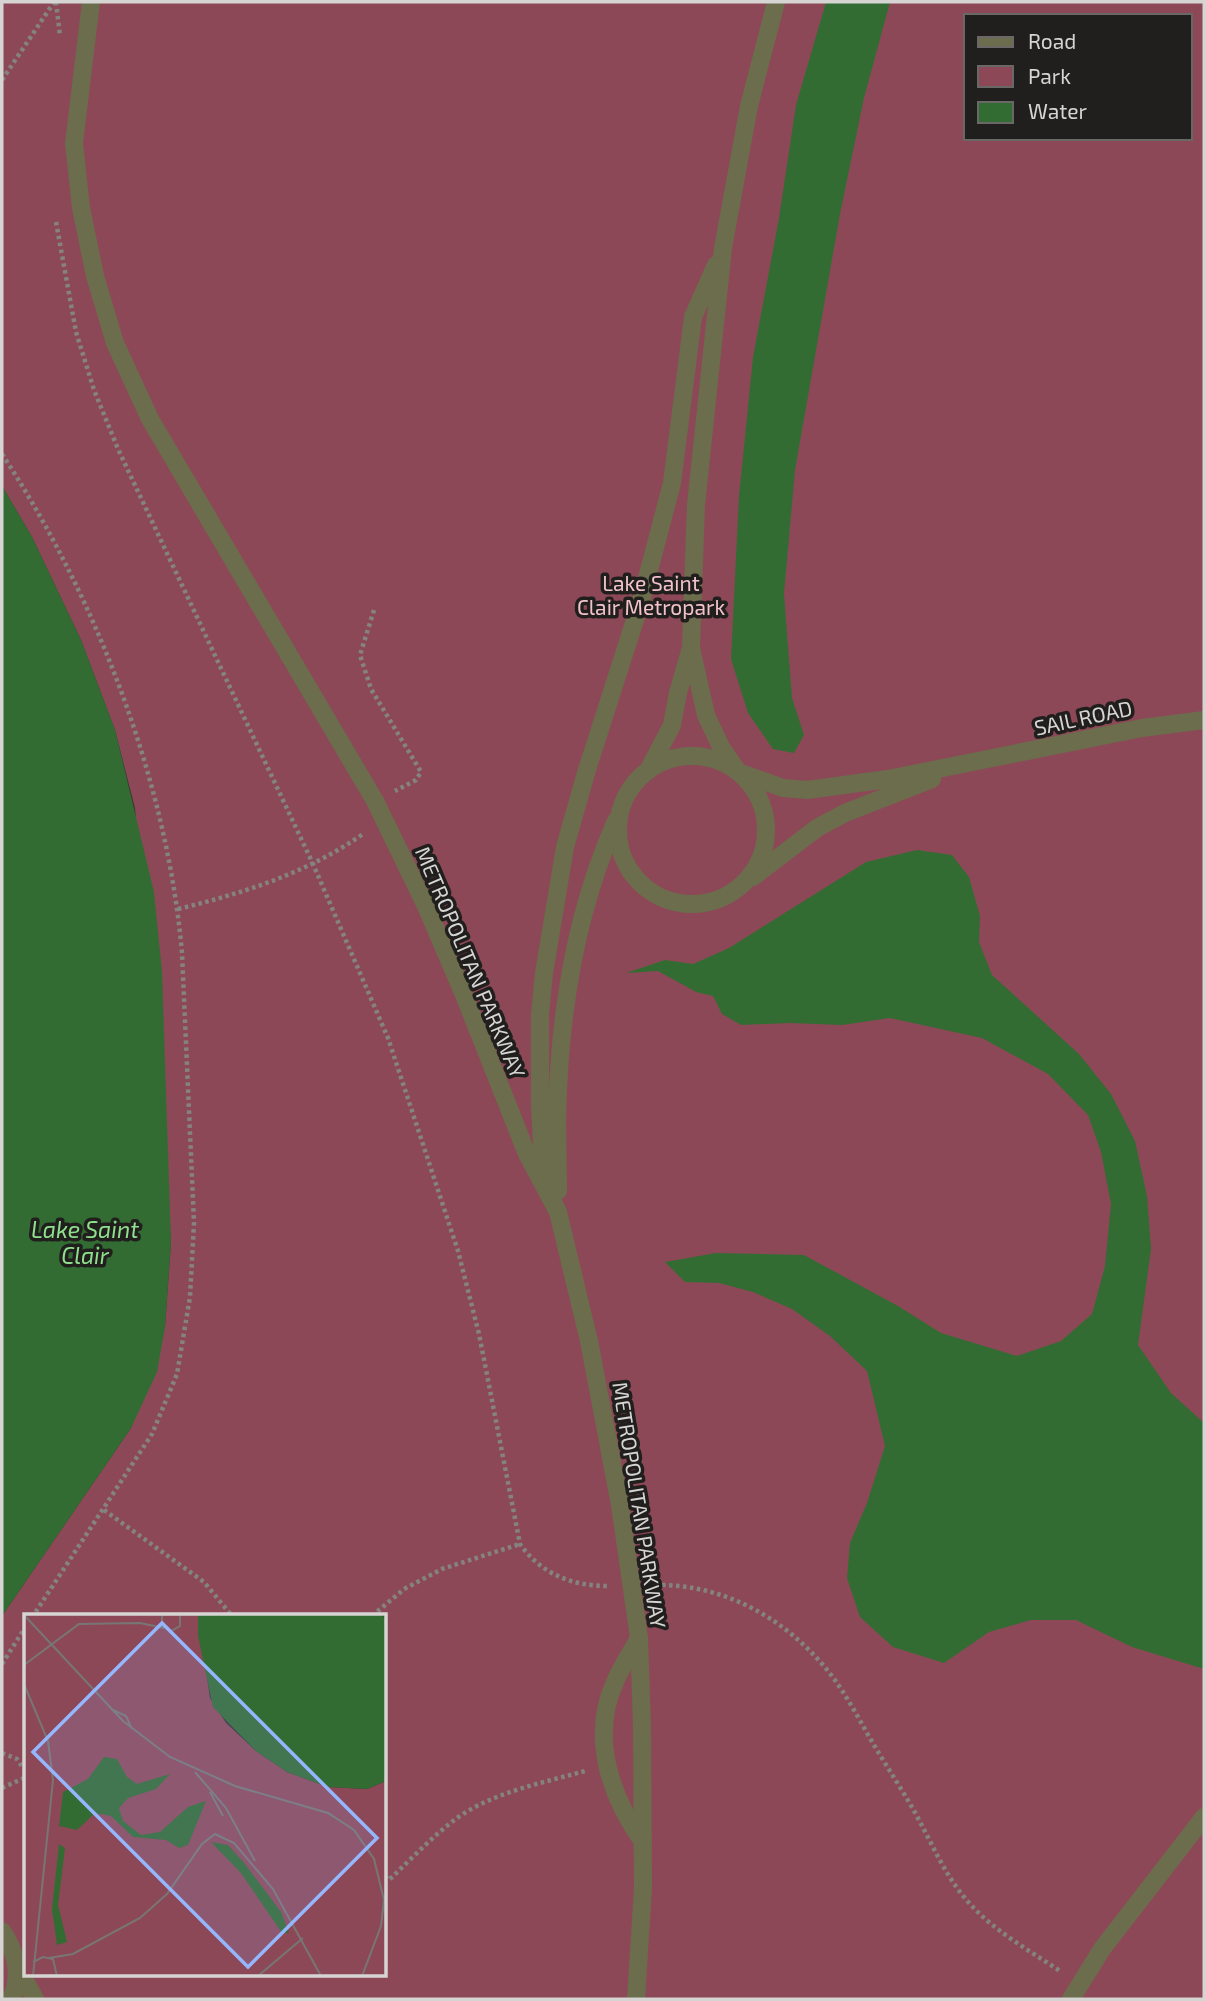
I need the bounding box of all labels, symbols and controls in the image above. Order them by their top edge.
legend [964,14,1192,140]
text: Road [1028,28,1076,53]
text: Park [1028,63,1071,88]
text: Water [1028,98,1087,123]
park label: Lake Saint Clair Metropark [577,570,725,619]
street label: SAIL ROAD [1032,694,1134,740]
street label: METROPOLITAN PARKWAY [411,842,531,1082]
water label: Lake Saint Clair [31,1215,139,1269]
street label: METROPOLITAN PARKWAY [608,1380,672,1630]
inset map [24,1614,387,1976]

